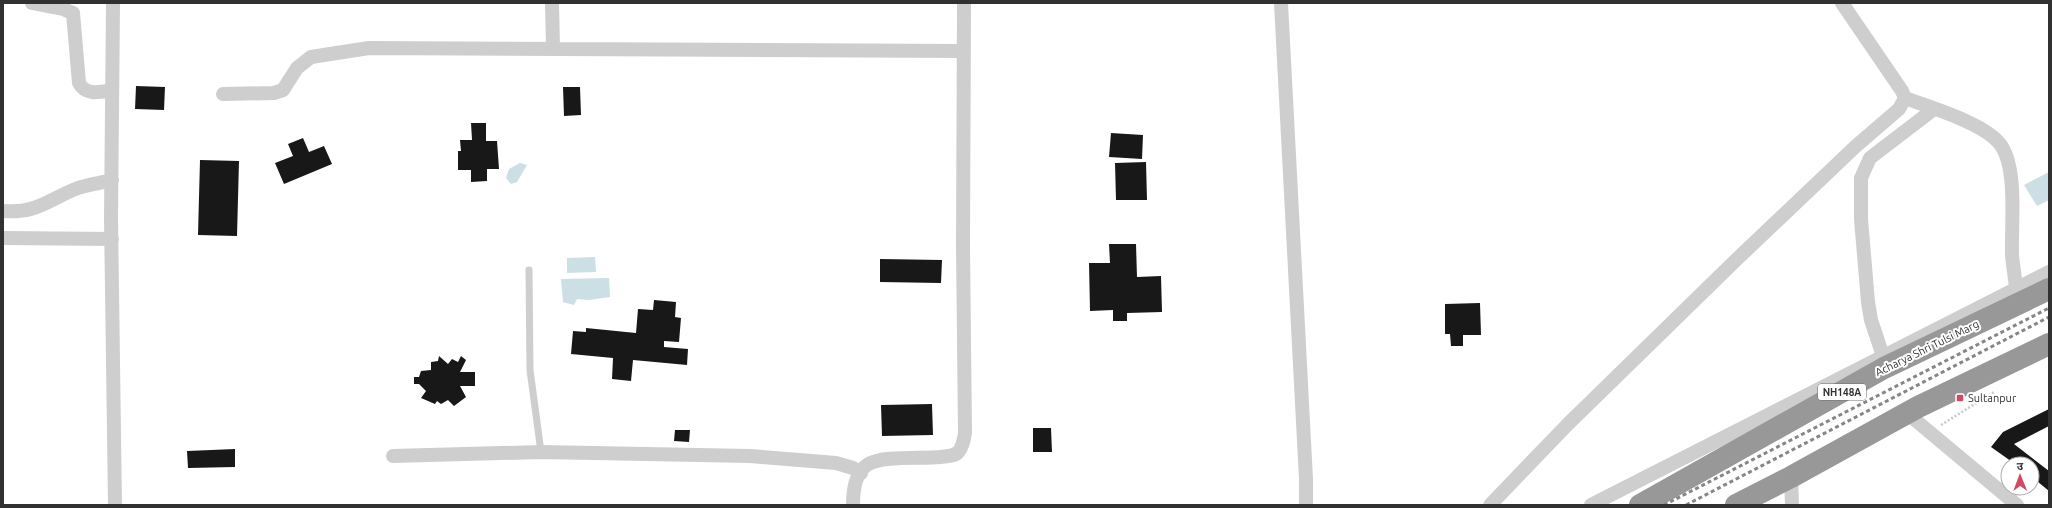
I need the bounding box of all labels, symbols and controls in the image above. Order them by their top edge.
street label: Acharya Shri Tulsi Marg [1873,318,1981,378]
road number: NH148A [1818,384,1866,400]
place label: Sultanpur [1968,392,2017,404]
marker: Sultanpur [1955,393,1965,403]
north arrow [2000,456,2040,496]
text: उ [2017,460,2024,472]

